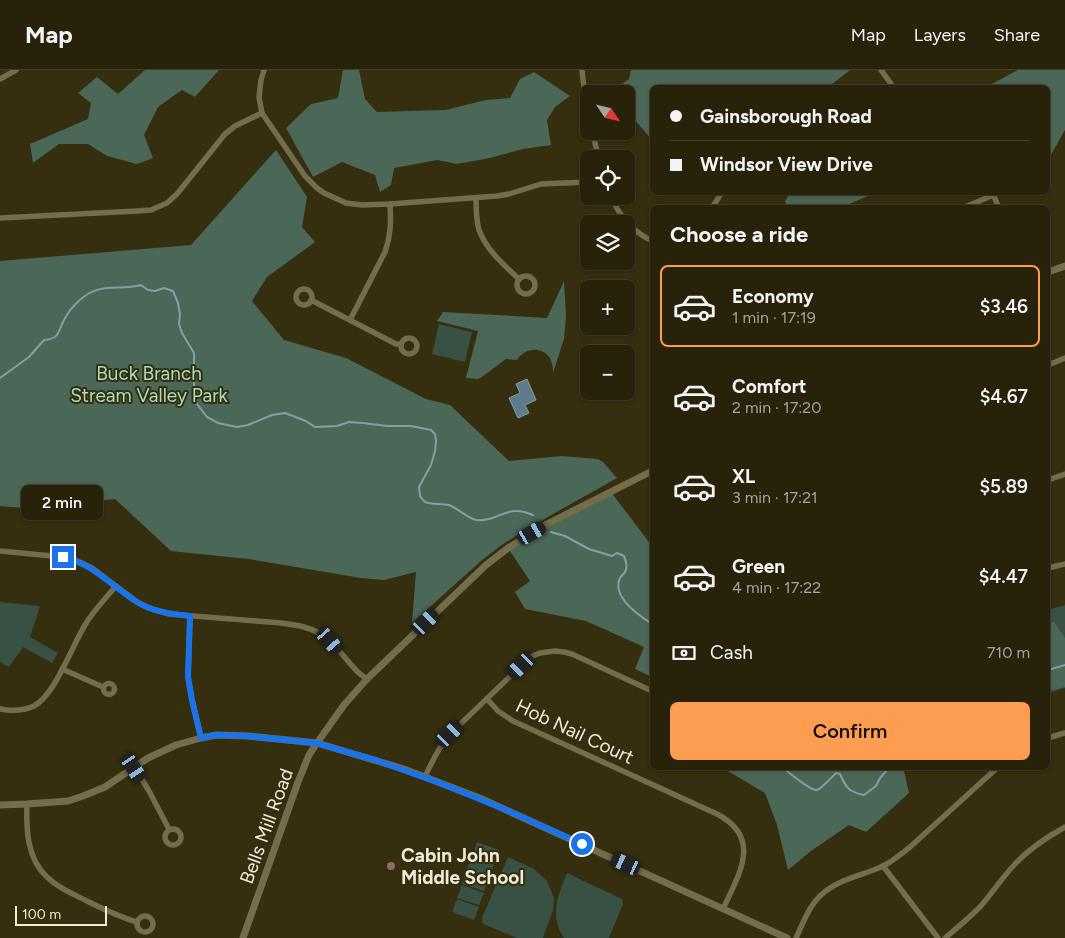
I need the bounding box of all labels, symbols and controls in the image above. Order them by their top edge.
text: Map [25,20,73,49]
text: Map [851,24,886,46]
text: Layers [914,24,966,46]
text: Share [994,24,1040,46]
north arrow [580,85,635,140]
map controls [580,85,635,400]
text: Gainsborough Road [700,105,872,128]
button: locate [580,150,635,205]
text: Windsor View Drive [700,153,873,176]
button: layers [580,215,635,270]
text: Choose a ride [670,221,808,248]
button: + [580,280,635,335]
icon: car [672,284,717,329]
text: Economy [732,285,814,308]
text: $3.46 [980,295,1028,318]
text: 1 min · 17:19 [732,308,816,327]
button: − [580,345,635,400]
park label: Buck Branch Stream Valley Park [70,362,229,407]
icon: car [672,374,717,419]
text: Comfort [732,375,807,398]
text: $4.67 [980,385,1028,408]
text: 2 min · 17:20 [732,398,822,417]
icon: car [672,464,717,509]
text: XL [732,465,755,488]
text: $5.89 [979,475,1028,498]
callout: 2 min [22,484,104,520]
text: 3 min · 17:21 [732,488,818,507]
text: 2 min [42,493,82,512]
car [515,519,548,547]
route end [52,546,74,568]
icon: car [672,554,717,599]
text: Green [732,555,785,578]
text: $4.47 [979,565,1028,588]
text: 4 min · 17:22 [732,578,821,597]
car [409,606,442,638]
car [314,625,345,657]
icon: cash [670,639,698,667]
text: Cash [710,641,753,664]
text: 710 m [987,643,1030,662]
car [504,650,537,682]
street label: Hob Nail Court [512,694,638,769]
button: Confirm [670,702,1030,760]
car [433,718,466,750]
car [119,751,148,785]
street label: Bells Mill Road [235,765,298,887]
route start [571,833,593,855]
place label: Cabin John Middle School [401,844,524,889]
car [609,851,642,877]
marker: Cabin John Middle School [385,860,397,872]
scale bar [15,903,108,926]
text: 100 m [22,906,61,923]

